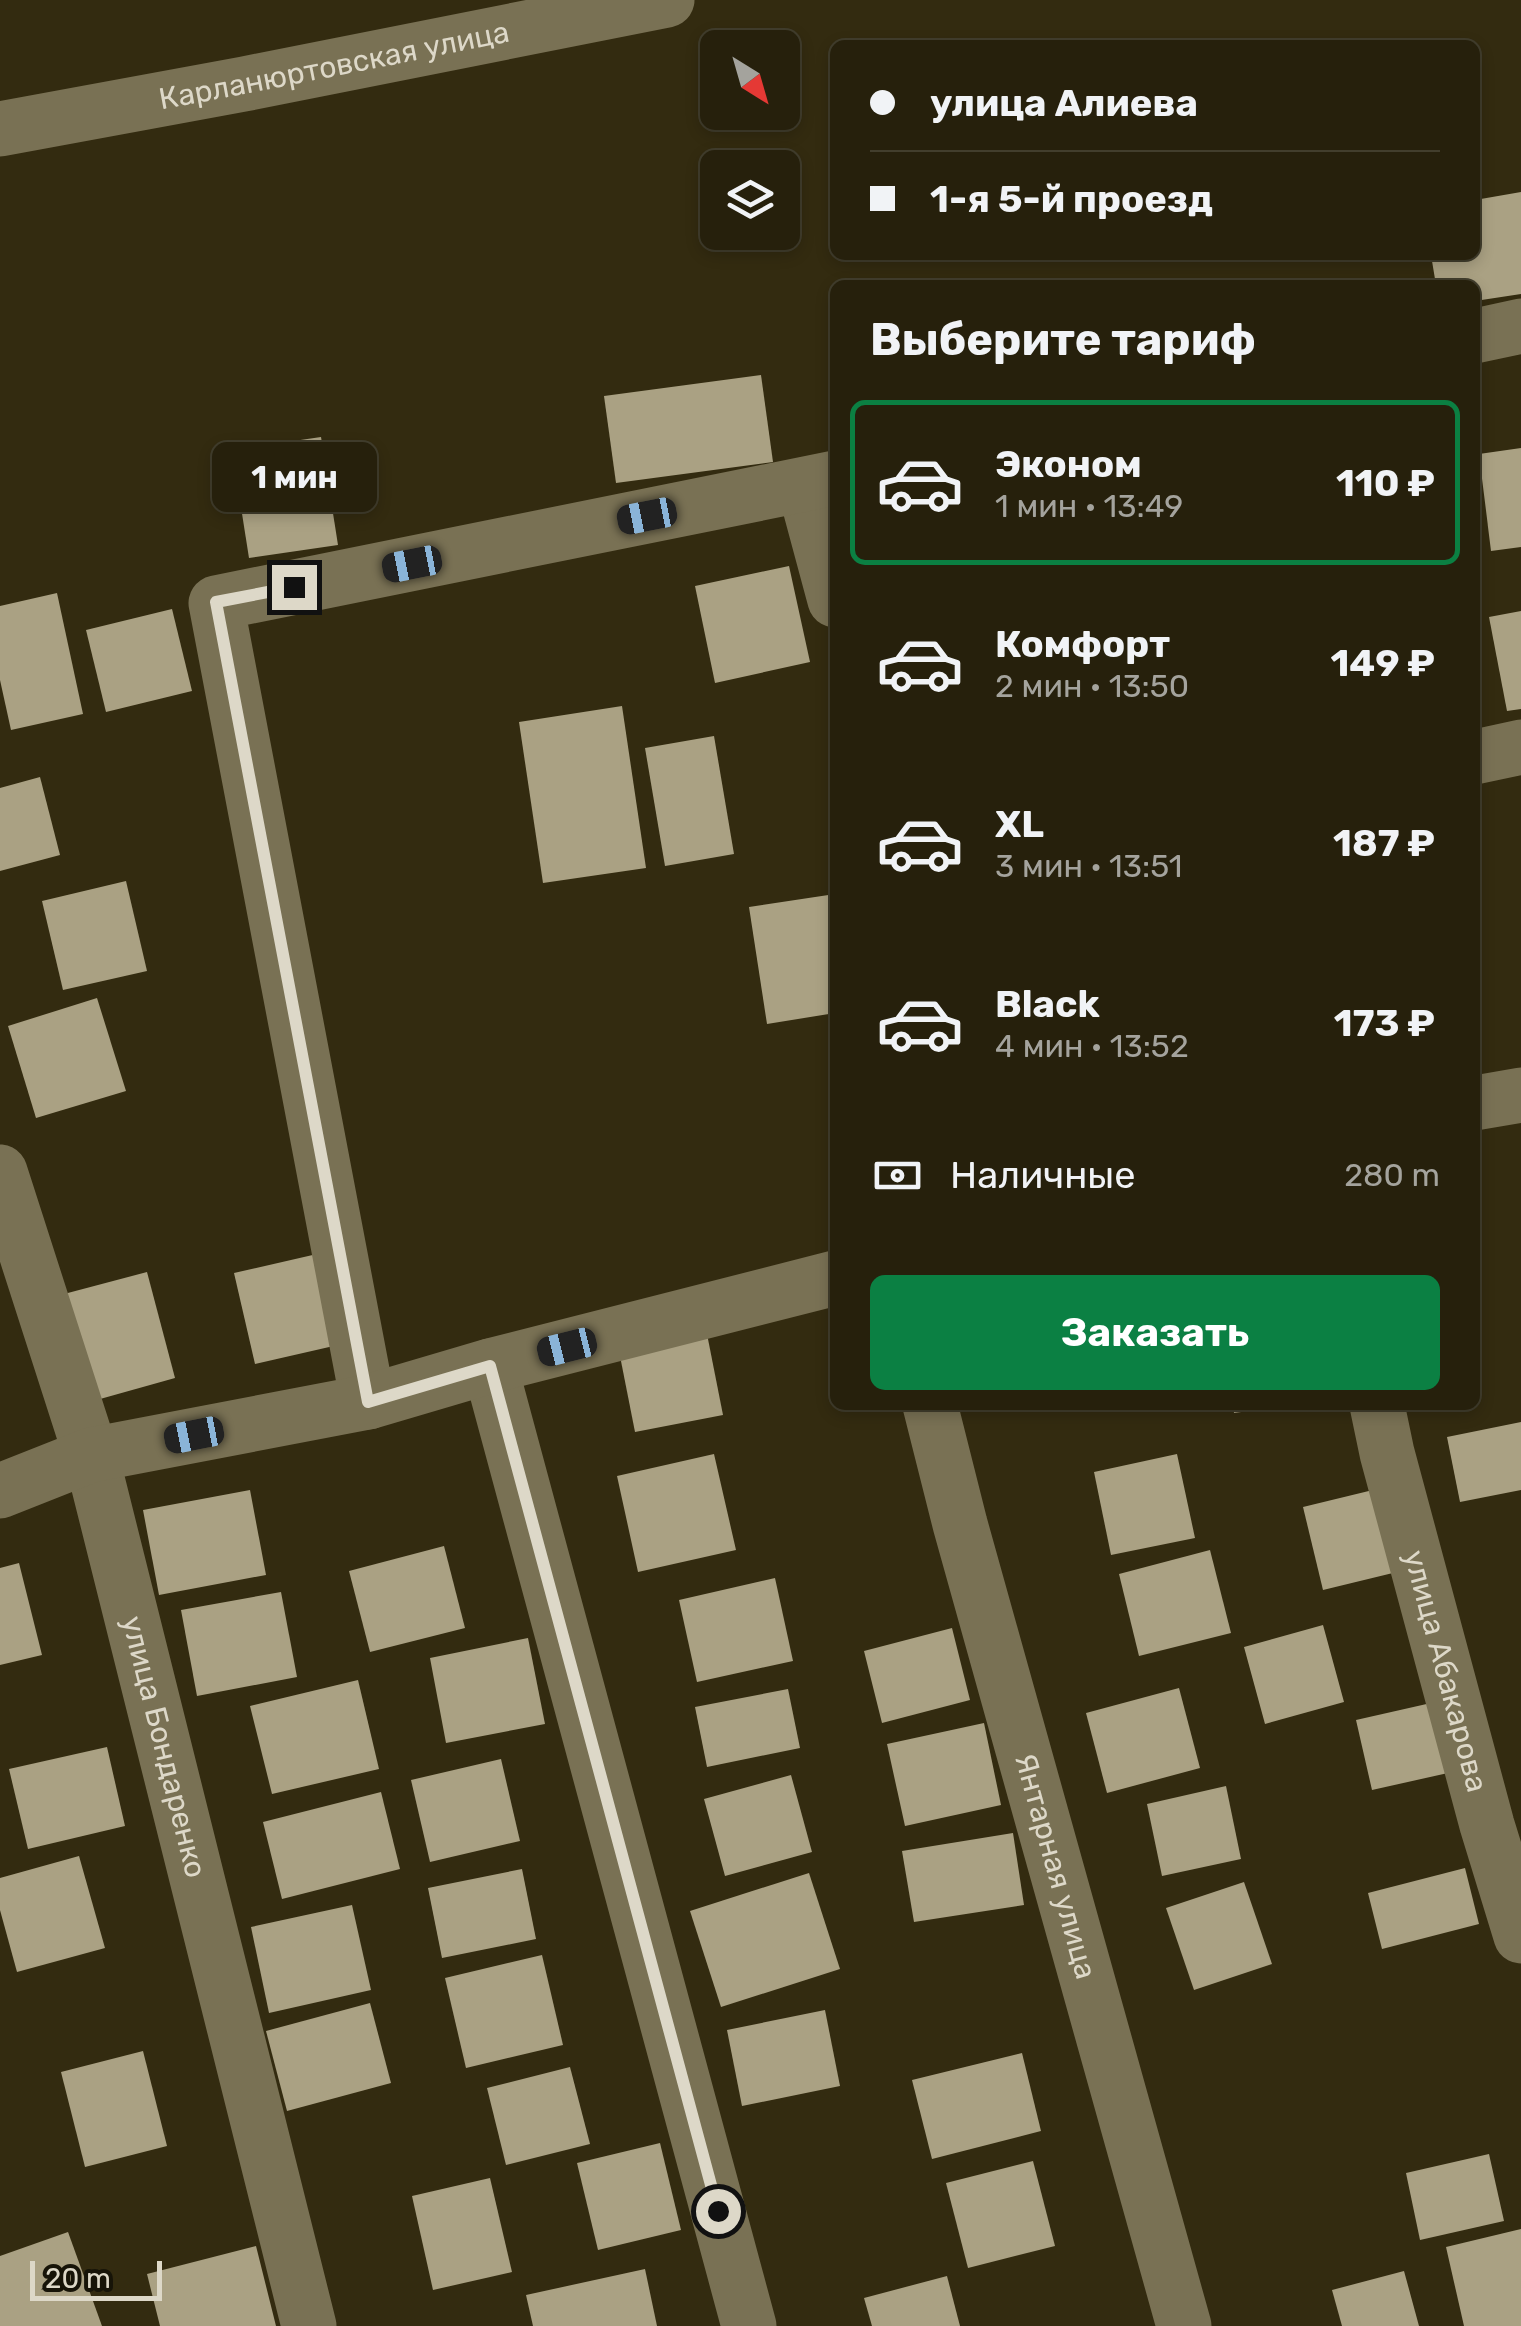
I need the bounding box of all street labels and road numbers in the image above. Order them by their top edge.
street label: Карланюртовская улица [156,14,512,117]
street label: улица Абакарова [1396,1546,1495,1796]
street label: улица Бондаренко [114,1612,214,1881]
street label: Янтарная улица [1007,1749,1104,1983]

